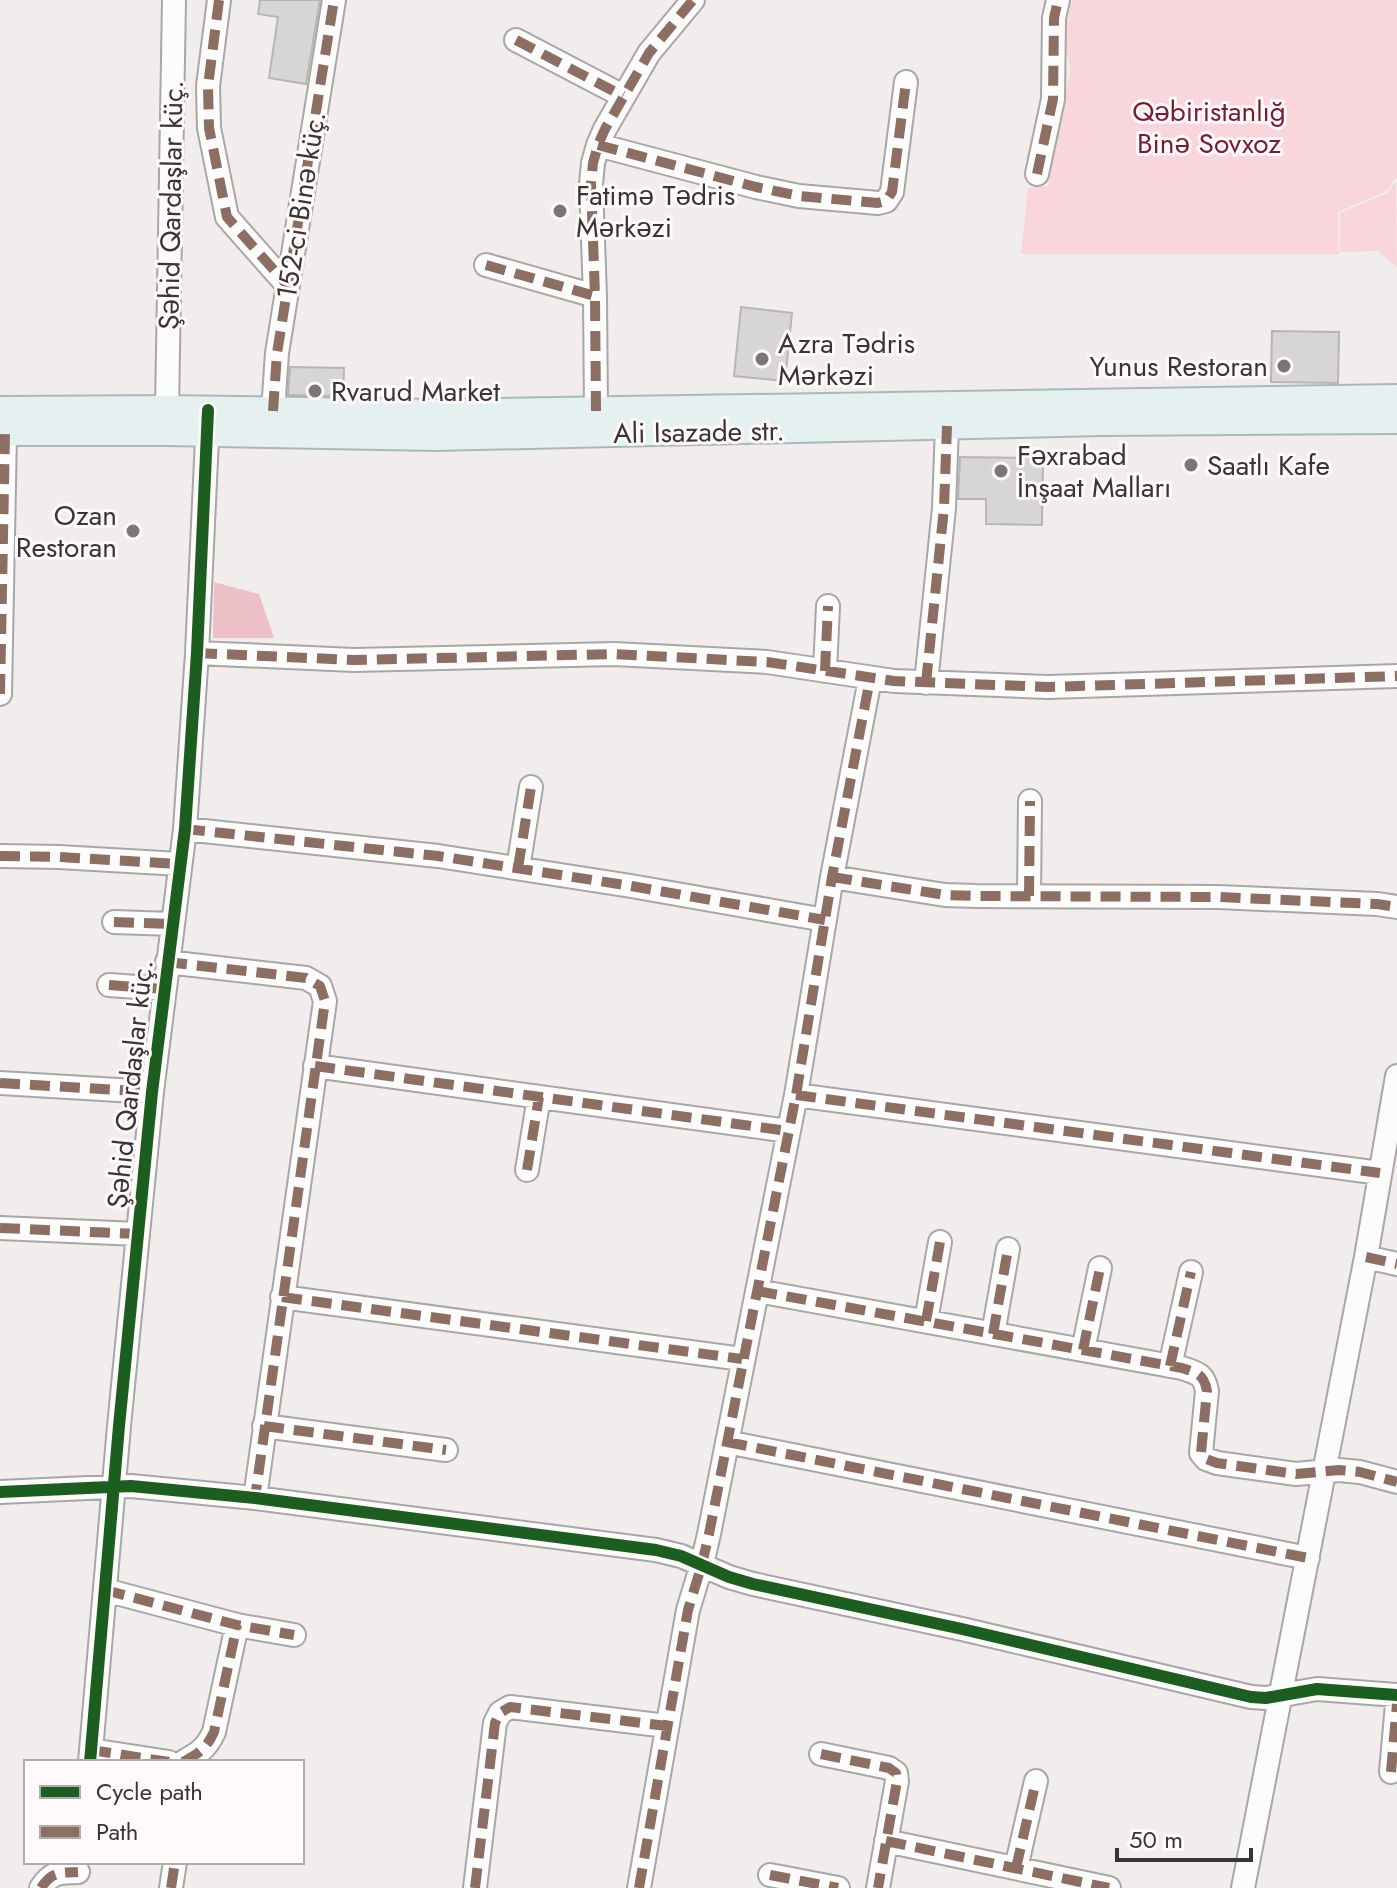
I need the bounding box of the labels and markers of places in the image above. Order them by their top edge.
place label: Fatimə Tədris Mərkəzi [576,175,735,248]
marker: Fatimə Tədris Mərkəzi [551,202,569,220]
place label: Azra Tədris Mərkəzi [778,323,915,396]
place label: Yunus Restoran [1090,346,1268,387]
marker: Azra Tədris Mərkəzi [753,350,771,368]
marker: Yunus Restoran [1275,357,1293,375]
place label: Rvarud Market [331,371,500,412]
marker: Rvarud Market [306,382,324,400]
place label: Fəxrabad İnşaat Malları [1017,435,1171,508]
place label: Saatlı Kafe [1207,445,1330,486]
marker: Saatlı Kafe [1182,456,1200,474]
marker: Fəxrabad İnşaat Malları [992,462,1010,480]
place label: Ozan Restoran [16,495,117,568]
marker: Ozan Restoran [124,522,142,540]

